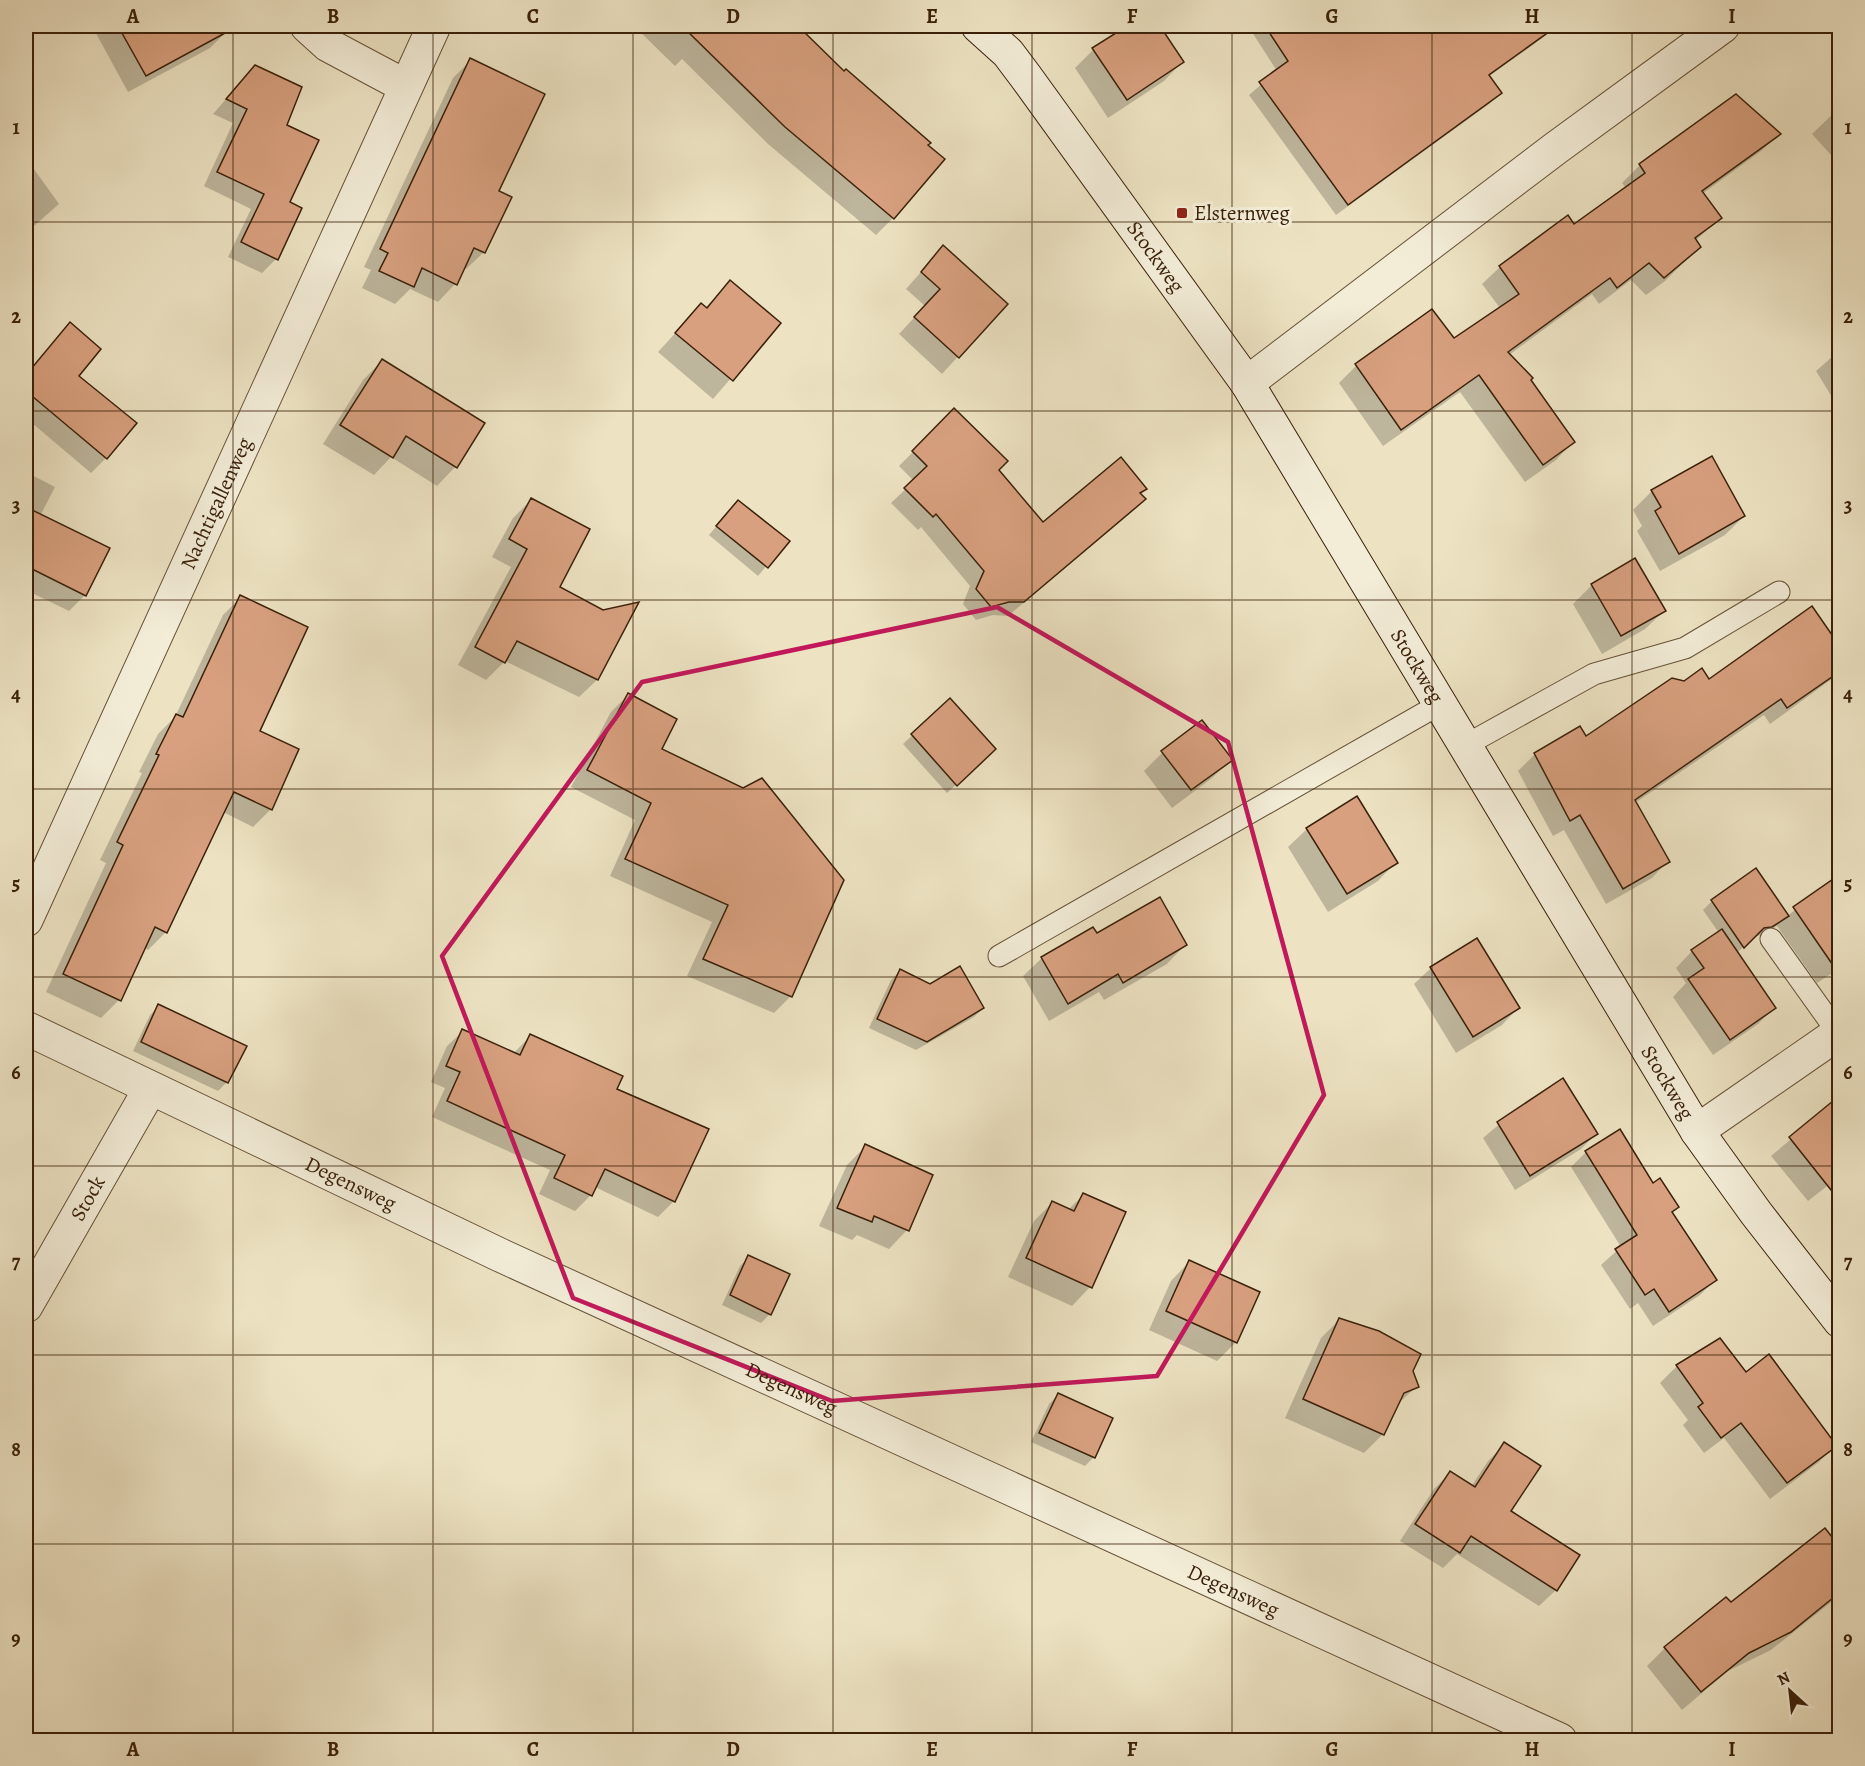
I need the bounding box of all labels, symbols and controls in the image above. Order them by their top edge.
text: A [126,3,140,30]
text: B [327,3,339,30]
text: C [527,3,539,30]
text: D [726,3,740,30]
text: E [926,3,938,30]
text: F [1127,3,1138,30]
text: G [1325,3,1339,30]
text: H [1525,3,1540,30]
text: I [1728,3,1736,30]
text: 1 [12,114,20,141]
text: 1 [1844,114,1852,141]
place label: Elsternweg [1194,199,1290,227]
marker: Elsternweg [1175,206,1189,220]
street label: Stockweg [1120,215,1191,299]
text: 2 [11,303,21,330]
text: 2 [1843,303,1853,330]
street label: Nachtigallenweg [174,432,259,574]
text: 3 [12,492,20,519]
text: 3 [1844,492,1852,519]
street label: Stockweg [1384,624,1451,709]
text: 4 [11,681,21,708]
text: 4 [1843,681,1853,708]
text: 5 [12,870,20,897]
text: 5 [1844,870,1852,897]
street label: Stockweg [1635,1040,1701,1125]
text: 6 [11,1059,21,1086]
text: 6 [1843,1059,1853,1086]
street label: Degensweg [300,1150,401,1218]
street label: Stock [63,1170,112,1226]
text: 7 [12,1248,21,1275]
text: 7 [1844,1248,1853,1275]
street label: Degensweg [741,1355,842,1422]
text: 8 [11,1436,21,1463]
text: 8 [1843,1436,1853,1463]
street label: Degensweg [1183,1557,1284,1624]
text: 9 [11,1625,21,1652]
text: 9 [1843,1625,1853,1652]
north arrow [1760,1661,1820,1721]
text: N [1773,1666,1794,1691]
text: A [126,1736,140,1763]
text: B [327,1736,339,1763]
text: C [527,1736,539,1763]
text: D [726,1736,740,1763]
text: E [926,1736,938,1763]
text: F [1127,1736,1138,1763]
text: G [1325,1736,1339,1763]
text: H [1525,1736,1540,1763]
text: I [1728,1736,1736,1763]

